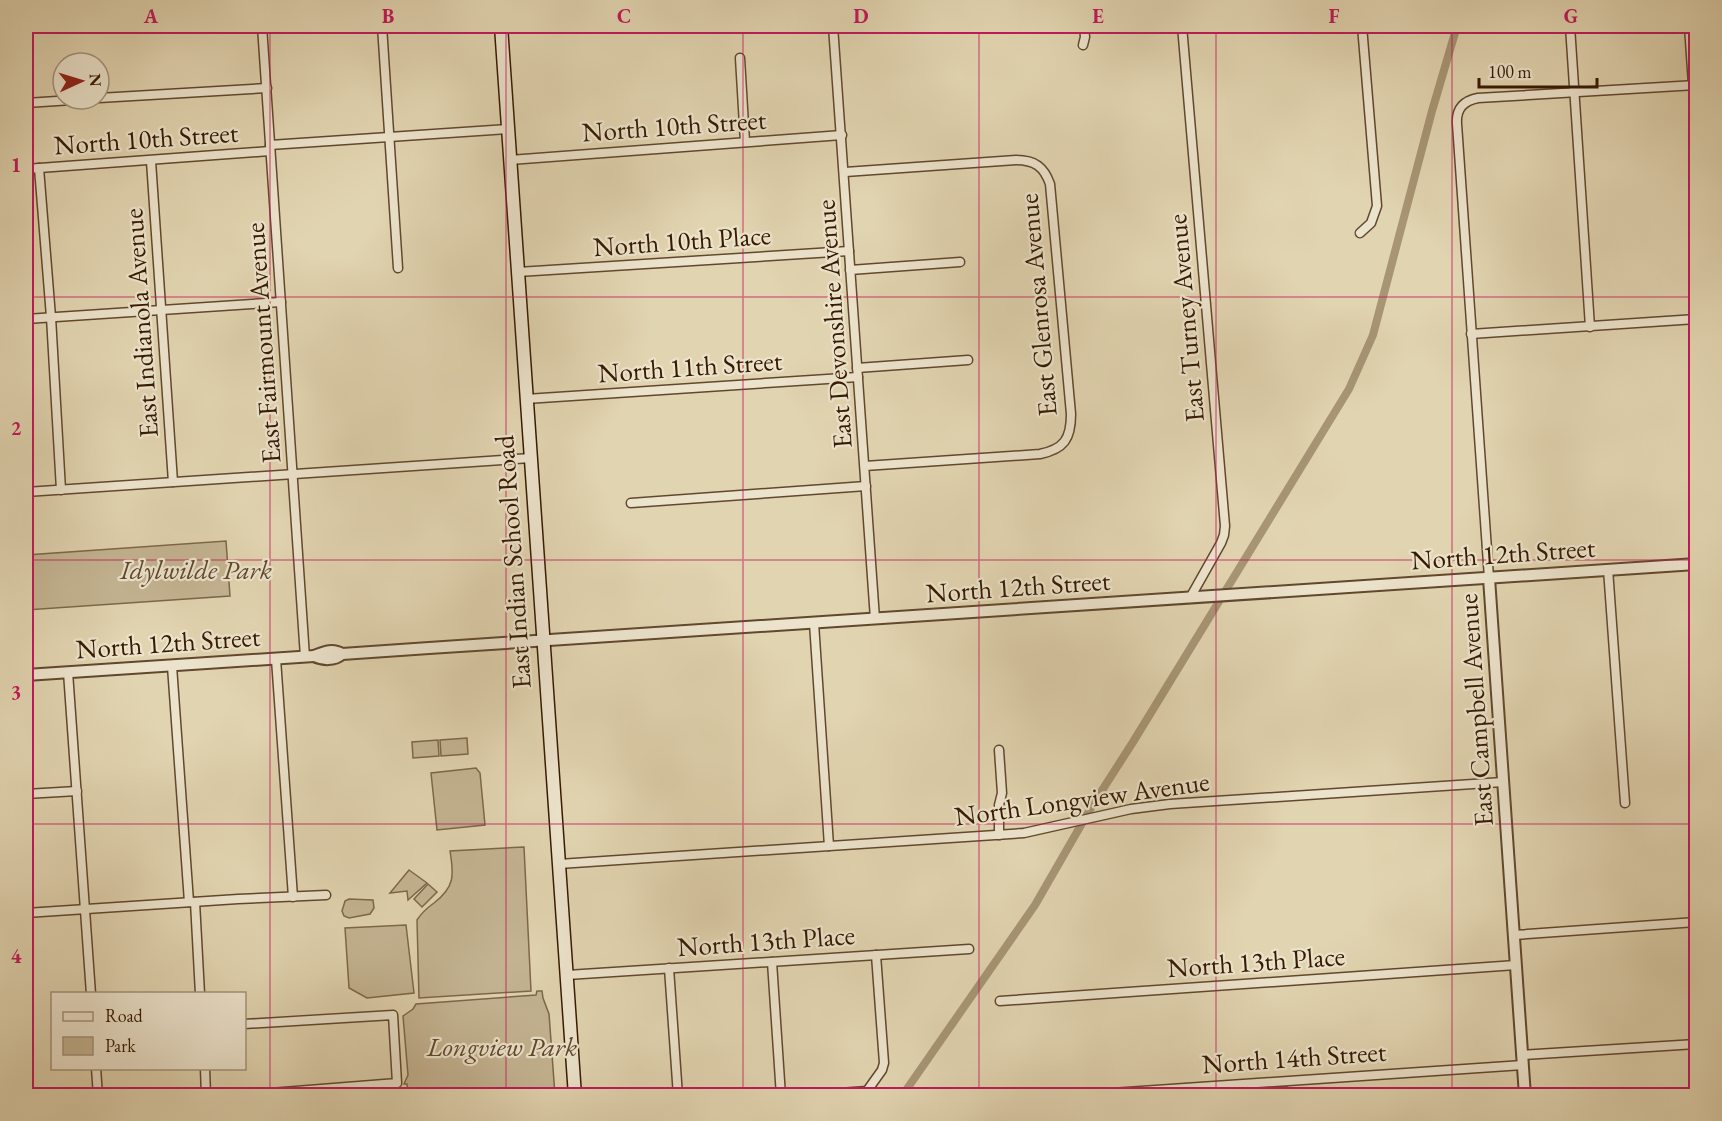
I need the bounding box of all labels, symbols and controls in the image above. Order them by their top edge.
text: A [143,3,159,29]
text: B [382,3,394,29]
text: C [617,3,631,29]
text: D [853,3,869,29]
text: E [1092,3,1104,29]
text: F [1329,3,1340,29]
text: G [1564,3,1578,29]
north arrow [51,51,111,111]
scale bar [1479,51,1598,89]
text: 100 m [1488,60,1532,83]
text: N [85,73,106,87]
street label: North 10th Street [581,102,768,149]
street label: North 10th Street [53,115,240,162]
text: 1 [11,152,21,178]
street label: East Glenrosa Avenue [1010,192,1065,418]
street label: East Devonshire Avenue [807,198,860,450]
street label: East Indianola Avenue [115,207,166,439]
street label: East Turney Avenue [1159,213,1212,424]
street label: North 10th Place [592,217,772,264]
street label: East Fairmount Avenue [237,221,288,465]
street label: North 11th Street [597,343,784,390]
text: 2 [11,415,22,441]
street label: East Indian School Road [486,434,539,690]
street label: North 12th Street [1410,530,1597,577]
park label: Idylwilde Park [119,552,272,587]
street label: North 12th Street [925,563,1112,610]
street label: East Campbell Avenue [1450,593,1501,828]
street label: North 12th Street [75,619,262,666]
text: 3 [11,679,21,705]
street label: North Longview Avenue [952,763,1212,834]
street label: North 13th Place [676,917,856,964]
street label: North 13th Place [1166,938,1346,985]
text: 4 [11,943,22,969]
legend [51,992,246,1070]
text: Road [105,1004,144,1027]
park label: Longview Park [426,1029,577,1064]
text: Park [105,1034,136,1057]
street label: North 14th Street [1201,1034,1388,1081]

